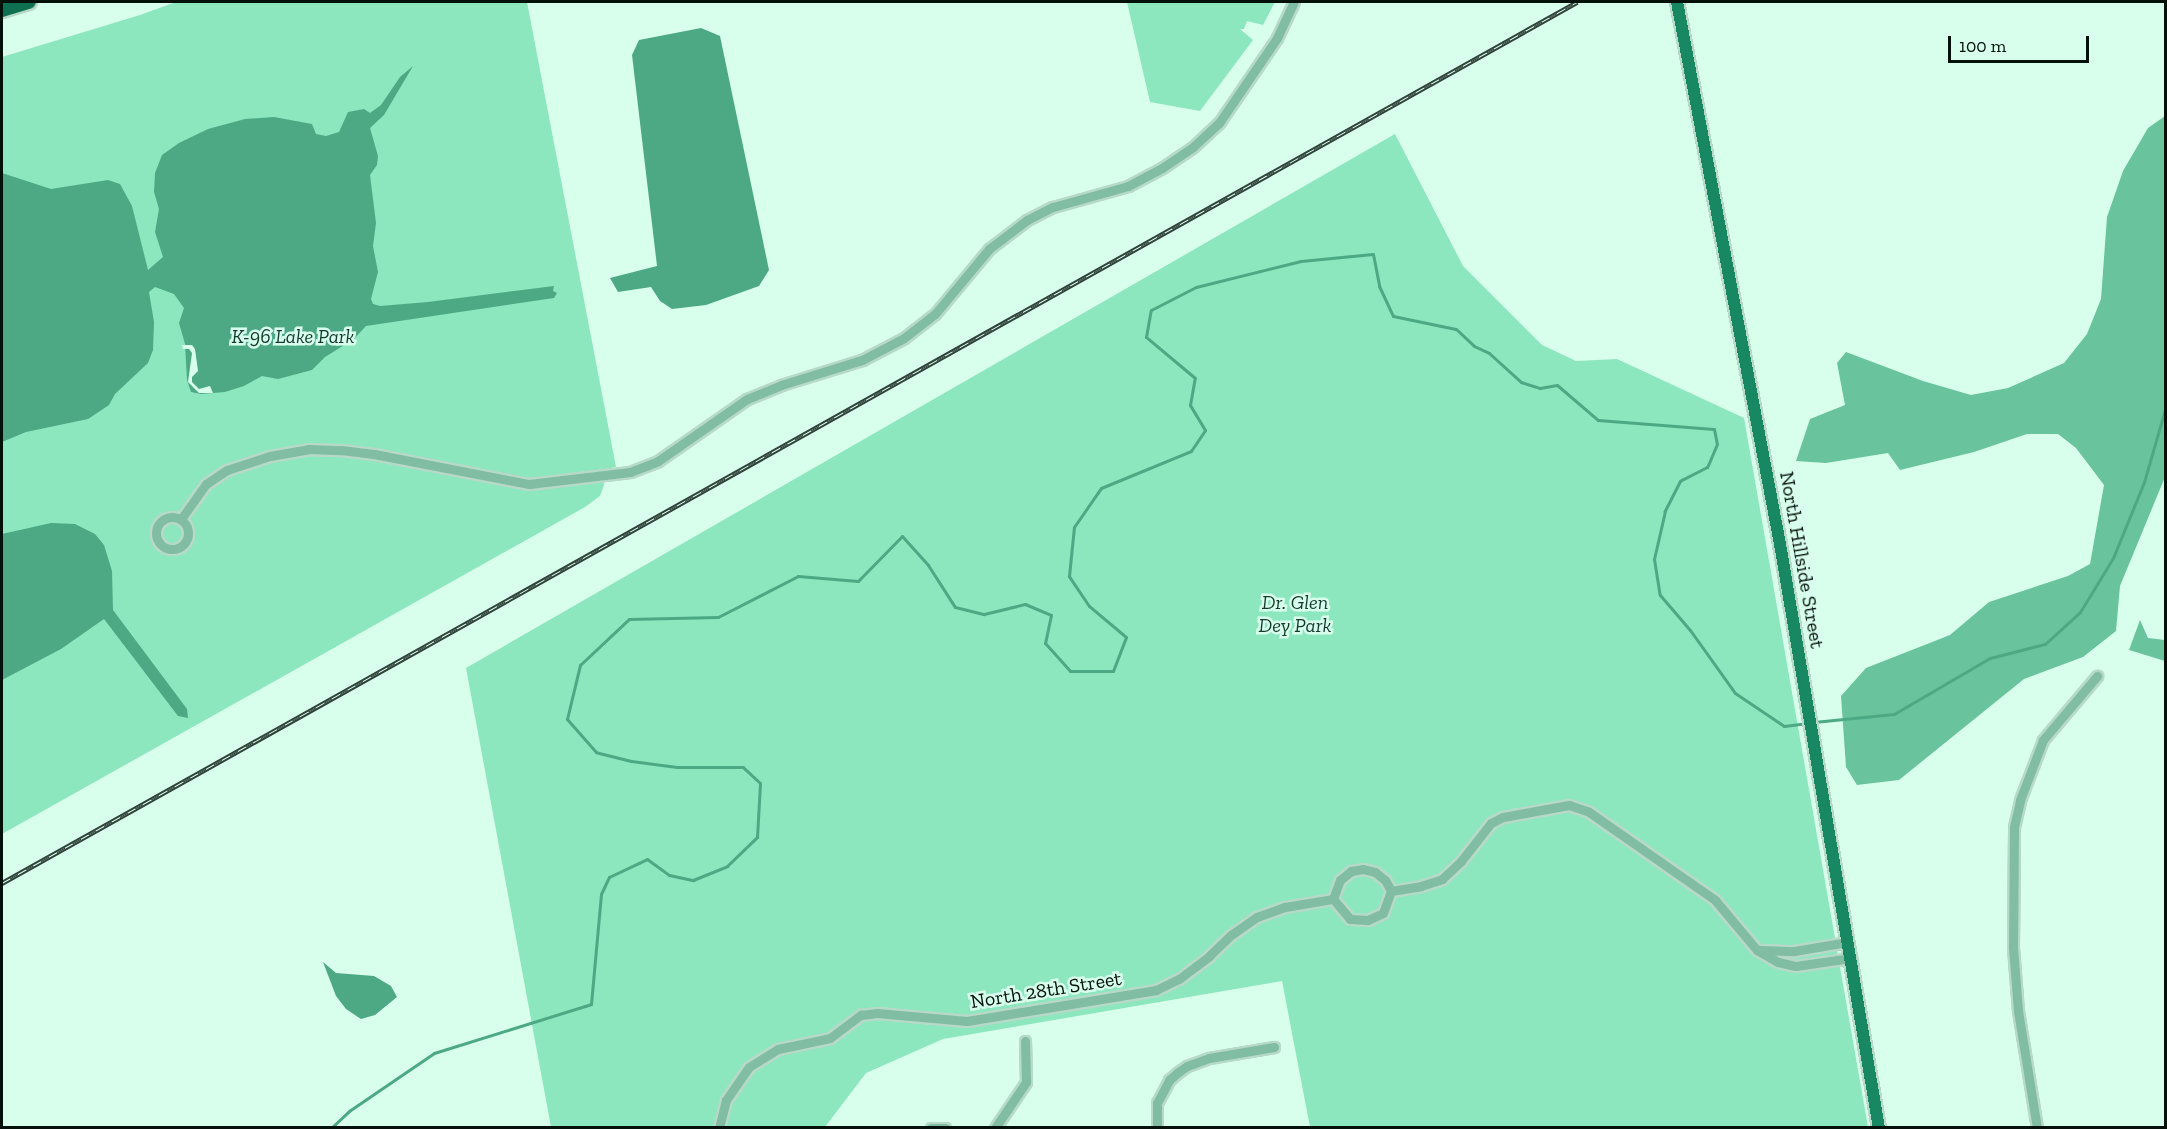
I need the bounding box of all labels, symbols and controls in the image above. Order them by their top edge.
scale bar [1951,24,2092,62]
text: 100 m [1959,35,2006,57]
park label: K-96 Lake Park [231,324,355,348]
street label: North Hillside Street [1775,470,1829,650]
park label: Dr. Glen Dey Park [1259,591,1331,638]
street label: North 28th Street [969,966,1123,1014]

